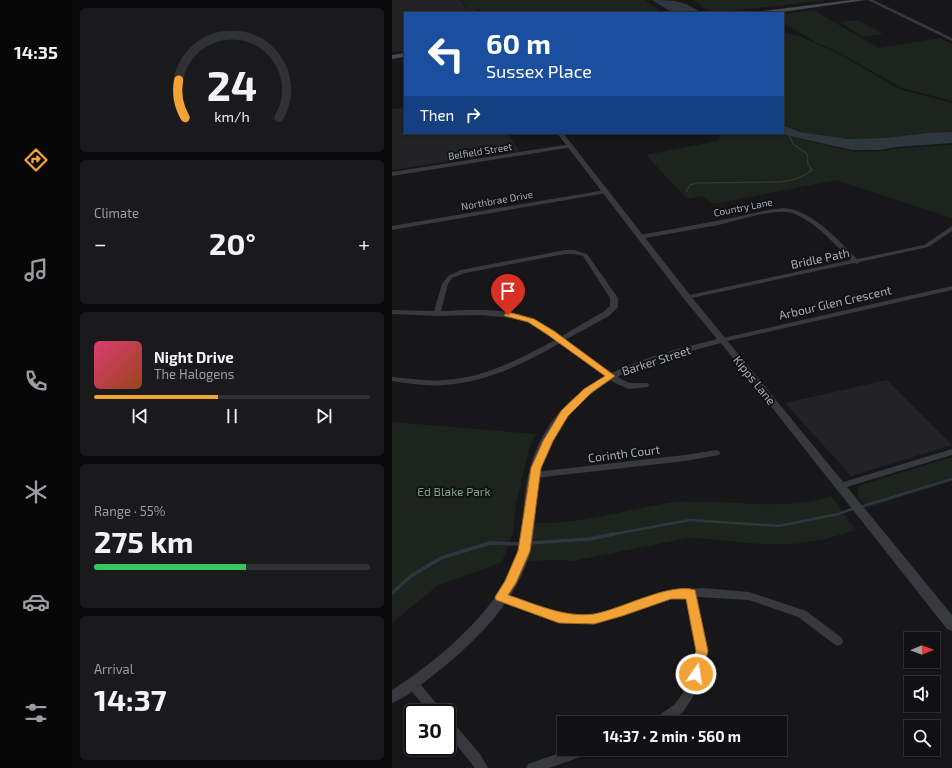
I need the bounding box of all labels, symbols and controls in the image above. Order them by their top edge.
text: 60 m [486,26,551,60]
icon: left [420,28,472,80]
text: 14:35 [14,41,58,63]
text: 24 [207,59,257,109]
text: Sussex Place [486,60,592,82]
icon: right [462,104,484,126]
text: Then [420,106,454,124]
text: km/h [214,108,250,125]
street label: Belfield Street [447,140,513,162]
icon: directions [22,146,50,174]
street label: Northbrae Drive [460,188,534,212]
street label: Country Lane [712,195,774,219]
text: Climate [94,205,139,221]
text: 20° [209,225,256,261]
text: − [94,230,107,256]
text: + [358,230,370,256]
street label: Bridle Path [789,245,851,271]
icon: music [22,256,50,284]
pin [491,274,525,315]
icon: arrive [497,280,519,302]
street label: Arbour Glen Crescent [777,282,893,322]
street label: Barker Street [620,342,693,378]
text: Night Drive [154,348,234,366]
street label: Kipps Lane [731,353,779,407]
text: The Halogens [154,366,234,382]
icon: phone [22,367,50,395]
icon: previous [129,405,151,427]
icon: pause [221,405,243,427]
icon: next [313,405,335,427]
street label: Corinth Court [587,442,661,464]
icon: climate [22,478,50,506]
park label: Ed Blake Park [417,484,491,498]
text: Range · 55% [94,503,165,519]
text: 275 km [94,523,194,559]
icon: car [22,588,50,616]
north arrow [904,632,940,668]
map controls [904,632,940,756]
position arrow [675,653,717,695]
text: Arrival [94,661,134,677]
button: sound [904,676,940,712]
text: 14:37 [94,681,167,717]
icon: filters [22,699,50,727]
speed limit sign: 30 [404,704,456,756]
button: search [904,720,940,756]
text: 14:37 · 2 min · 560 m [603,727,741,745]

